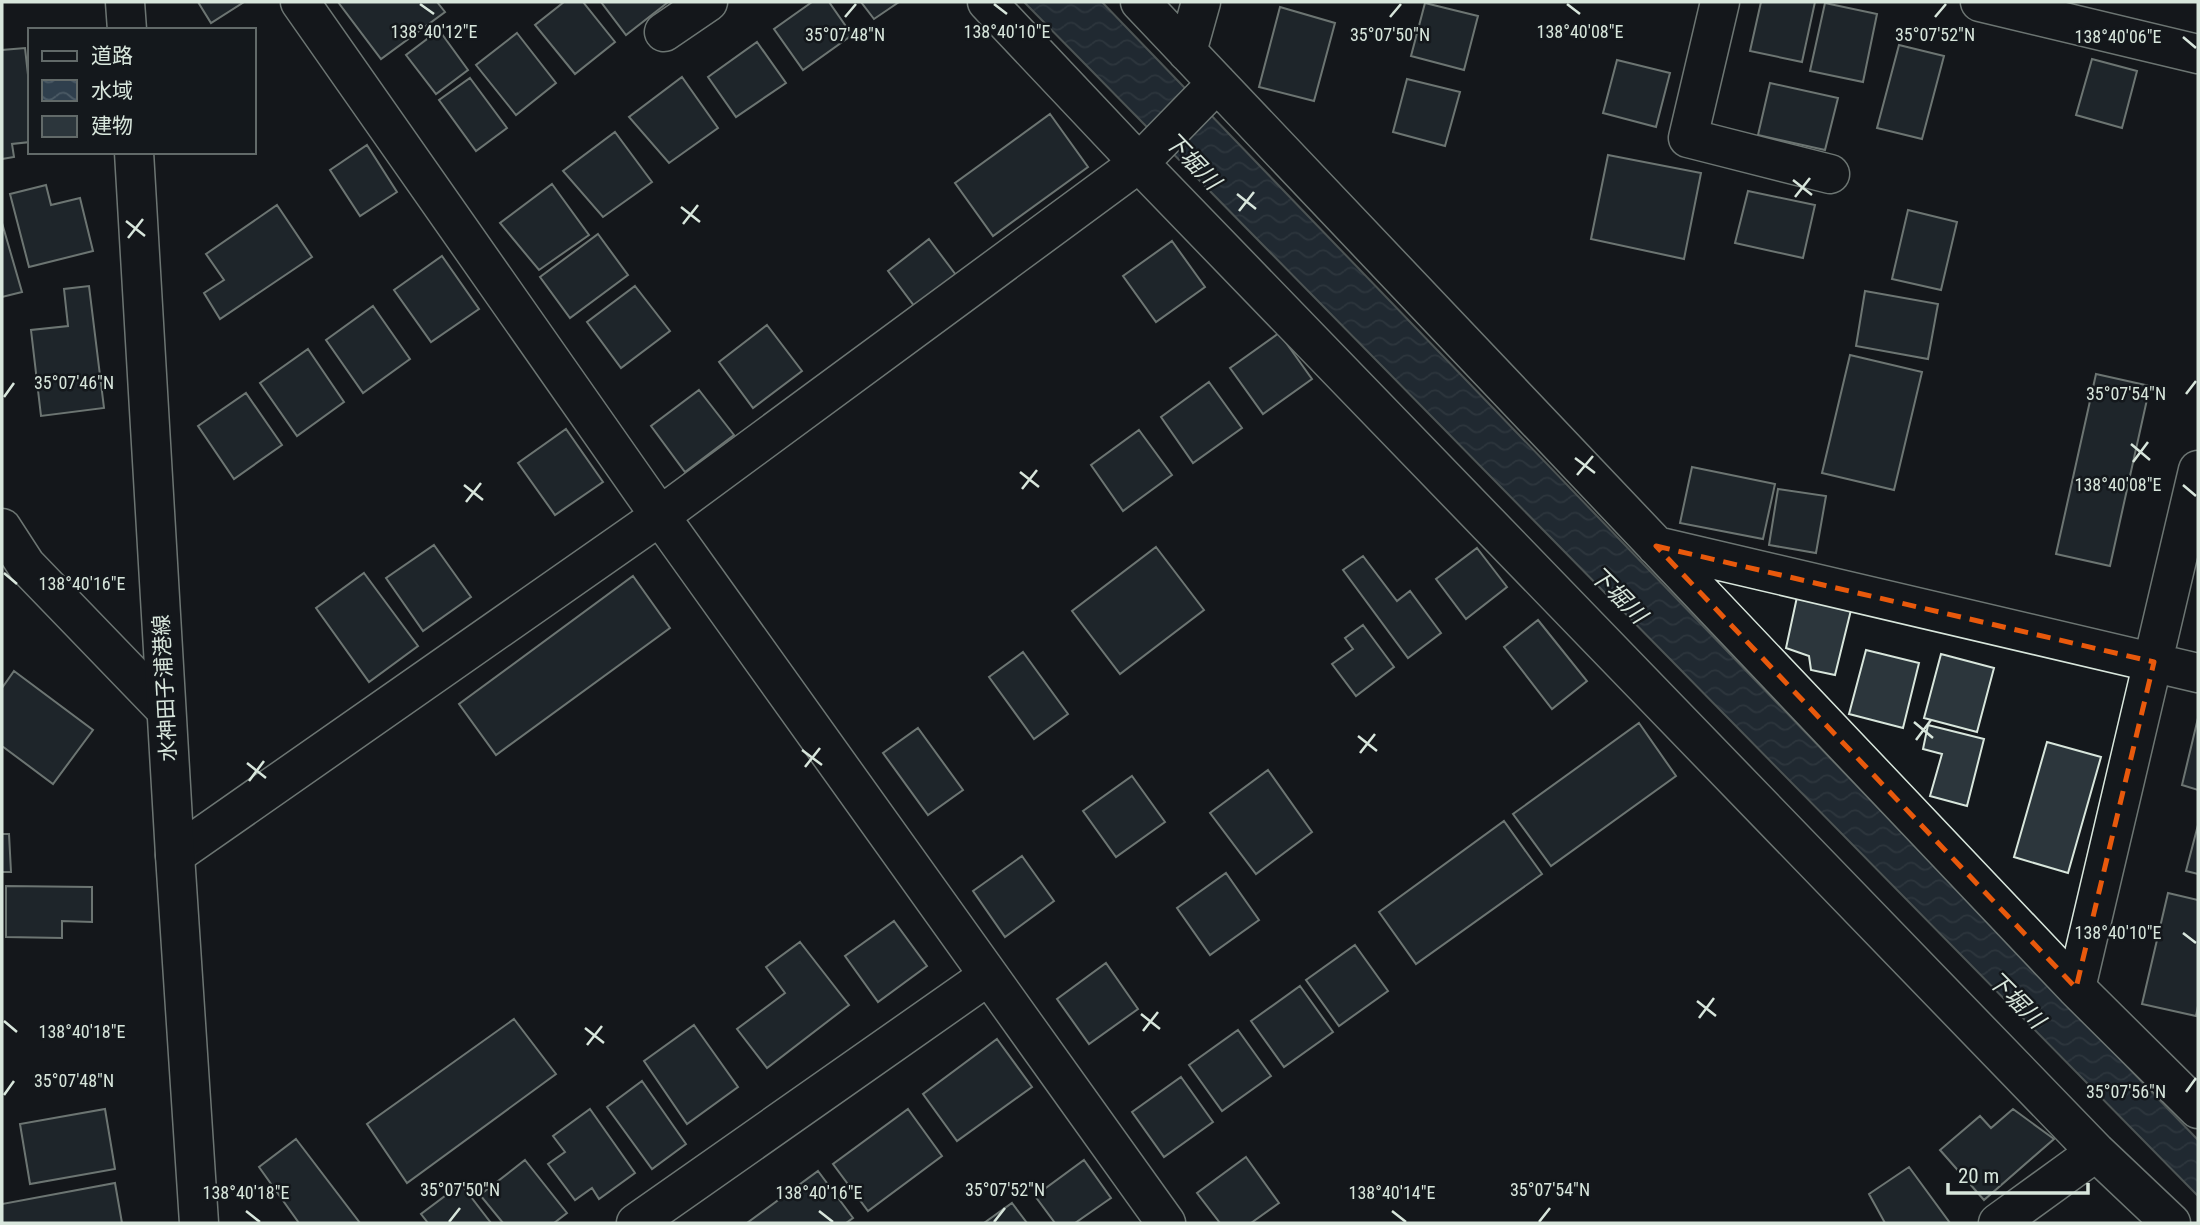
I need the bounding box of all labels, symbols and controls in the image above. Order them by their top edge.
text: 138°40'12"E [391,21,477,42]
text: 138°40'10"E [964,21,1050,42]
text: 138°40'08"E [1537,21,1623,42]
text: 35°07'48"N [805,24,885,45]
text: 35°07'50"N [1350,24,1430,45]
text: 35°07'52"N [1895,24,1975,45]
text: 138°40'06"E [2075,26,2161,47]
legend [28,28,256,154]
text: 道路 [91,44,133,68]
text: 水域 [91,79,133,103]
text: 建物 [91,114,133,138]
water label: 下堀川 [1158,127,1228,197]
text: 35°07'46"N [34,372,114,393]
text: 35°07'54"N [2086,383,2166,404]
text: 138°40'08"E [2075,474,2161,495]
water label: 下堀川 [1584,561,1654,631]
text: 138°40'16"E [39,573,125,594]
street label: 水神田子浦港線 [149,614,181,762]
text: 138°40'10"E [2075,922,2161,943]
water label: 下堀川 [1982,966,2052,1036]
text: 138°40'18"E [39,1021,125,1042]
text: 35°07'48"N [34,1070,114,1091]
text: 35°07'56"N [2086,1081,2166,1102]
scale bar [1948,1152,2088,1196]
text: 20 m [1958,1164,1999,1188]
text: 35°07'50"N [420,1179,500,1200]
text: 35°07'52"N [965,1179,1045,1200]
text: 35°07'54"N [1510,1179,1590,1200]
text: 138°40'18"E [203,1182,289,1203]
text: 138°40'16"E [776,1182,862,1203]
text: 138°40'14"E [1349,1182,1435,1203]

